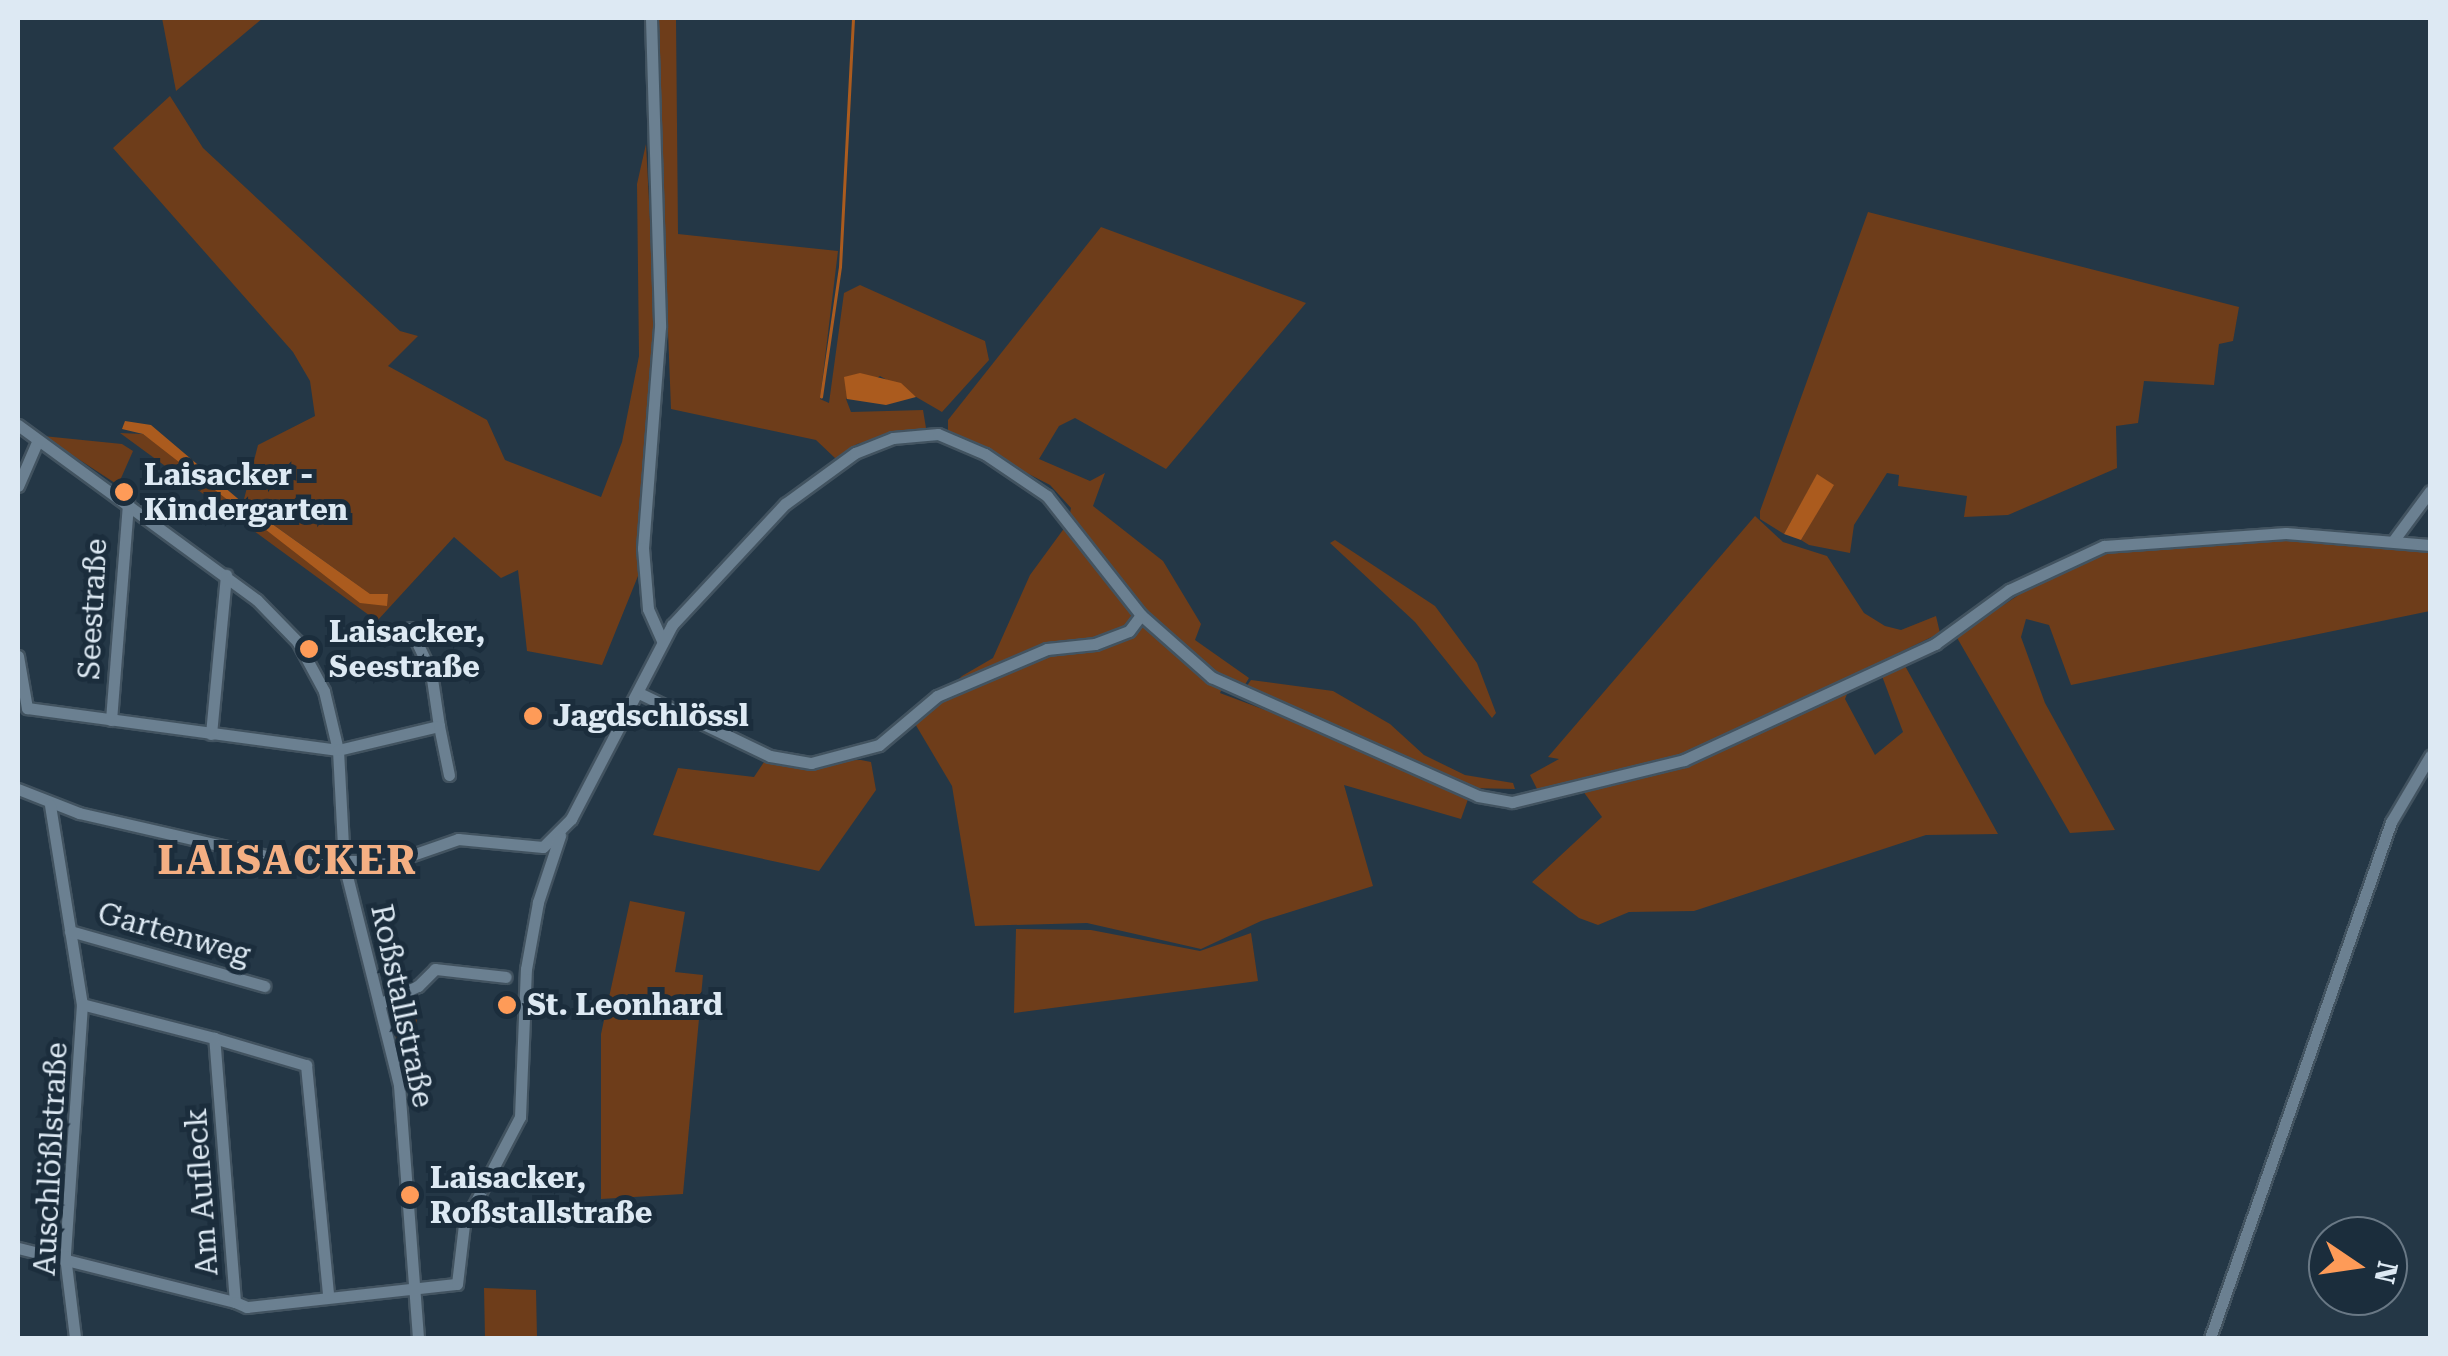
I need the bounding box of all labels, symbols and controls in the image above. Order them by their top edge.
place label: Laisacker - Kindergarten [144,457,348,528]
marker: Laisacker - Kindergarten [113,481,135,503]
street label: Seestraße [71,538,115,680]
place label: Laisacker, Seestraße [329,614,485,684]
marker: Laisacker, Seestraße [298,638,320,660]
place label: Jagdschlössl [553,698,749,734]
marker: Jagdschlössl [522,705,544,727]
district label: LAISACKER [158,837,418,885]
street label: Gartenweg [94,895,254,973]
street label: Roßstallstraße [363,901,441,1111]
place label: St. Leonhard [527,987,723,1023]
marker: St. Leonhard [496,994,518,1016]
street label: Auschlößlstraße [27,1041,75,1277]
street label: Am Aufleck [178,1107,226,1277]
place label: Laisacker, Roßstallstraße [430,1160,652,1230]
marker: Laisacker, Roßstallstraße [399,1184,421,1206]
north arrow [2308,1216,2408,1316]
text: N [2367,1258,2404,1287]

